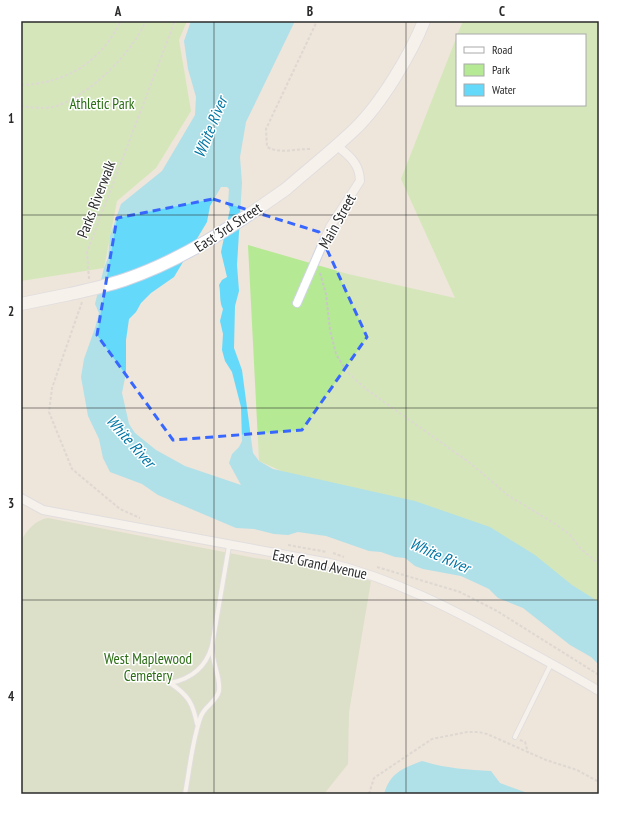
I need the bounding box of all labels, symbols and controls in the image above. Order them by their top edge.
text: A [114,3,122,20]
text: B [307,3,313,20]
text: C [499,3,505,20]
legend [456,34,586,106]
text: Road [492,42,512,57]
text: Park [492,62,510,77]
text: Water [492,82,517,97]
water label: White River [189,91,232,160]
park label: Athletic Park [69,94,135,113]
text: 1 [8,110,14,127]
street label: Parks Riverwalk [73,157,119,240]
street label: Main Street [314,190,360,252]
street label: East 3rd Street [191,198,265,256]
text: 2 [8,303,14,320]
water label: White River [102,411,162,473]
text: 3 [8,495,14,512]
water label: White River [407,533,476,578]
street label: East Grand Avenue [271,545,369,583]
park label: West Maplewood Cemetery [104,649,192,685]
text: 4 [8,688,15,705]

